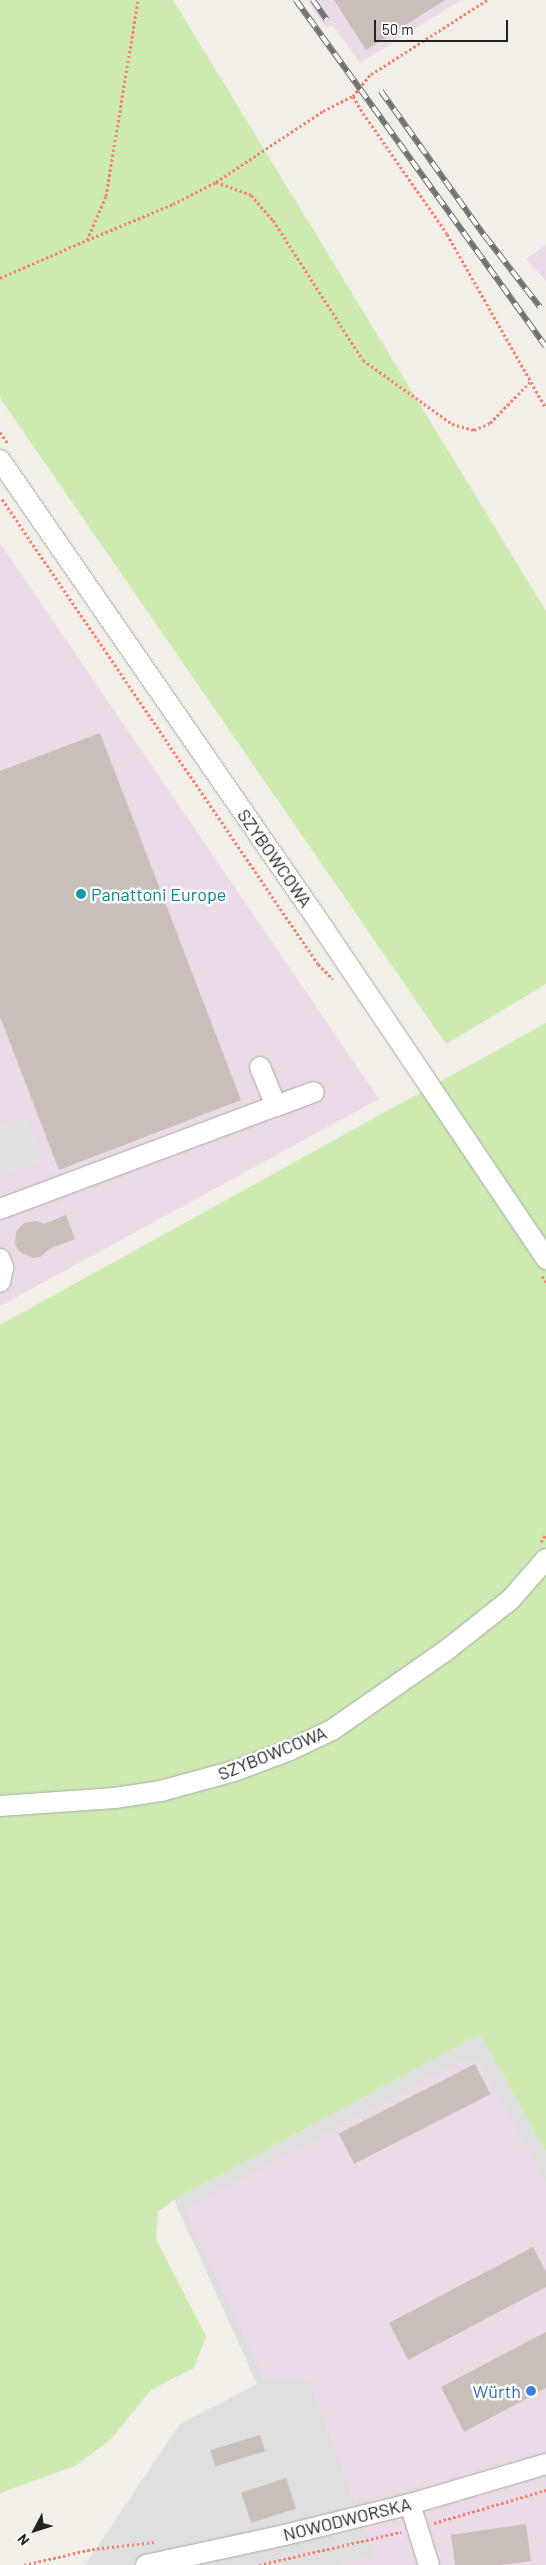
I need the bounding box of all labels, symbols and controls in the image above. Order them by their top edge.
scale bar [376,10,510,42]
text: 50 m [382,20,414,38]
street label: SZYBOWCOWA [233,805,317,911]
place label: Panattoni Europe [91,883,226,905]
marker: Panattoni Europe [75,888,87,900]
street label: SZYBOWCOWA [215,1721,329,1785]
place label: Würth [473,2380,521,2402]
marker: Würth [525,2385,537,2397]
street label: NOWODWORSKA [281,2493,413,2545]
north arrow [10,2505,60,2555]
text: N [14,2531,33,2549]

